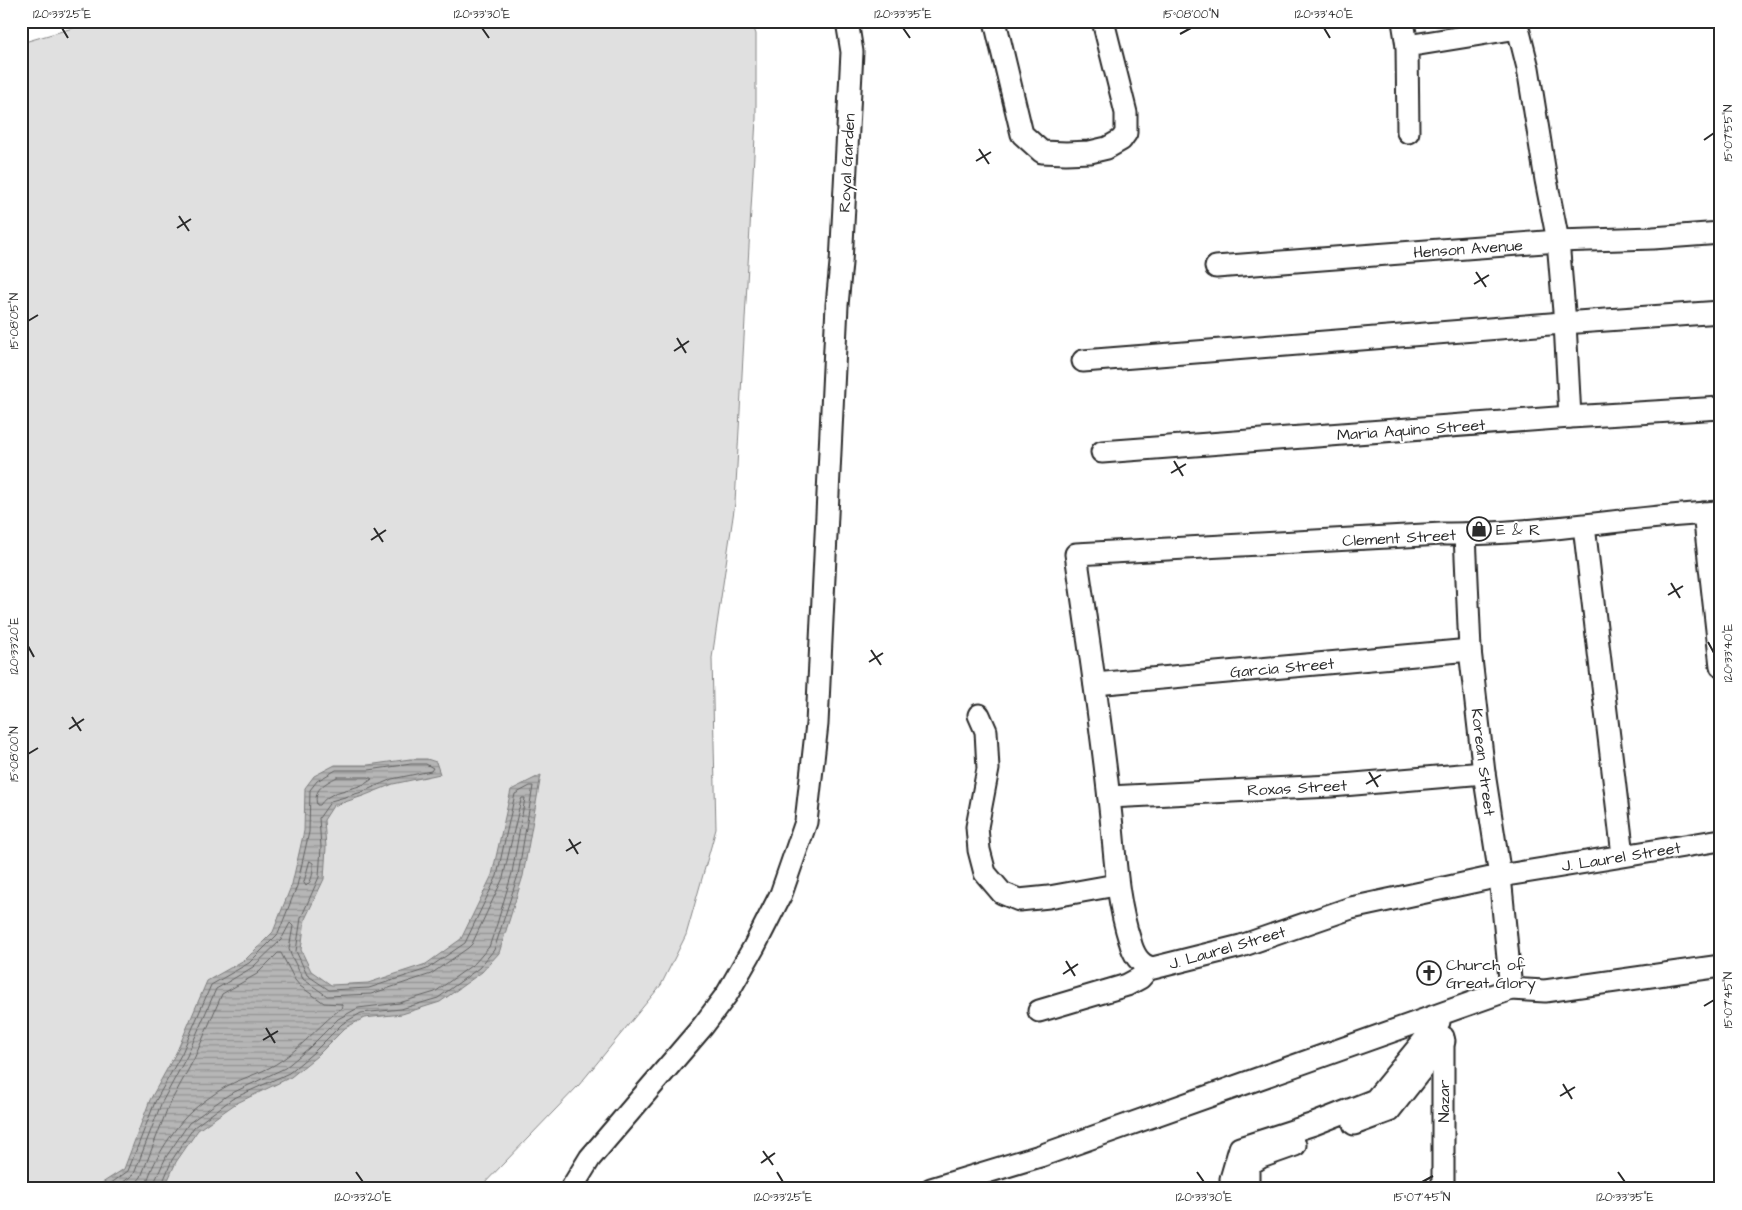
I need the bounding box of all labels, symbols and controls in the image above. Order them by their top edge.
text: 120°33'25"E [33,6,91,23]
text: 120°33'30"E [454,6,510,23]
text: 120°33'35"E [874,6,932,23]
text: 15°08'00"N [1163,6,1219,23]
text: 120°33'40"E [1295,6,1353,23]
text: 15°07'55"N [1720,104,1737,161]
street label: Royal Garden [833,113,862,213]
street label: Henson Avenue [1413,234,1524,264]
text: 15°08'05"N [6,292,23,349]
street label: Maria Aquino Street [1336,414,1487,446]
shop icon: E & R [1466,516,1492,542]
place label: E & R [1496,519,1540,541]
street label: Clement Street [1342,524,1457,552]
text: 120°33'20"E [6,617,23,675]
text: 120°33'40"E [1720,624,1737,682]
street label: Garcia Street [1229,652,1336,684]
street label: Korean Street [1466,707,1501,818]
text: 15°08'00"N [6,726,23,782]
street label: Roxas Street [1247,774,1348,802]
street label: J. Laurel Street [1560,837,1683,877]
street label: J. Laurel Street [1166,921,1289,975]
place label: Church of Great Glory [1446,954,1536,995]
church icon: Church of Great Glory [1416,960,1442,986]
text: 15°07'45"N [1720,971,1737,1028]
street label: Nazar [1433,1079,1455,1123]
text: 120°33'20"E [334,1189,392,1206]
text: 120°33'25"E [754,1189,812,1206]
text: 120°33'30"E [1176,1189,1232,1206]
text: 15°07'45"N [1394,1189,1451,1206]
text: 120°33'35"E [1596,1189,1654,1206]

